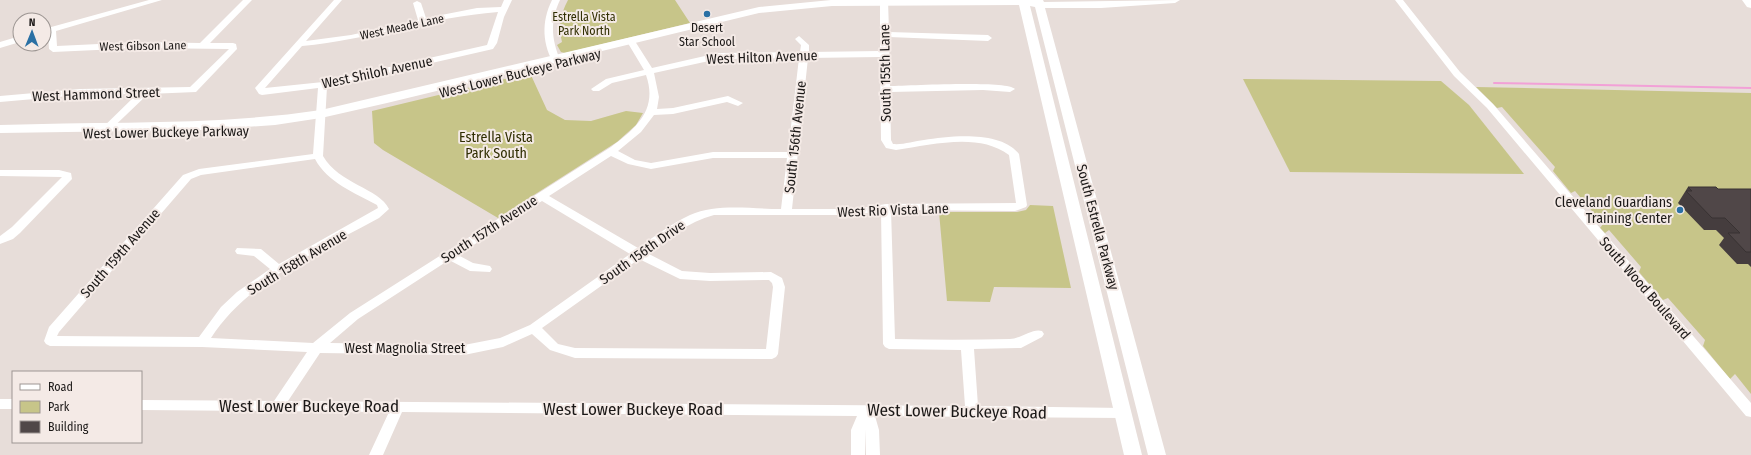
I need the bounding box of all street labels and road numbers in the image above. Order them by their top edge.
street label: West Meade Lane [359,11,445,43]
street label: South 155th Lane [876,24,895,122]
street label: West Gibson Lane [99,38,187,54]
street label: West Lower Buckeye Parkway [438,45,603,102]
street label: West Hilton Avenue [706,47,818,68]
street label: West Shiloh Avenue [320,52,434,93]
street label: South 156th Avenue [781,80,810,194]
street label: West Hammond Street [32,84,161,105]
street label: West Lower Buckeye Parkway [83,123,250,142]
street label: South Estrella Parkway [1073,162,1123,293]
street label: South 157th Avenue [438,192,541,267]
street label: West Rio Vista Lane [837,200,949,221]
street label: South 159th Avenue [77,205,164,301]
street label: South 156th Drive [596,217,688,288]
street label: South 158th Avenue [244,226,350,299]
street label: South Wood Boulevard [1595,234,1694,343]
street label: West Magnolia Street [345,340,466,357]
street label: West Lower Buckeye Road [219,396,399,417]
street label: West Lower Buckeye Road [543,399,723,420]
street label: West Lower Buckeye Road [867,399,1047,424]

